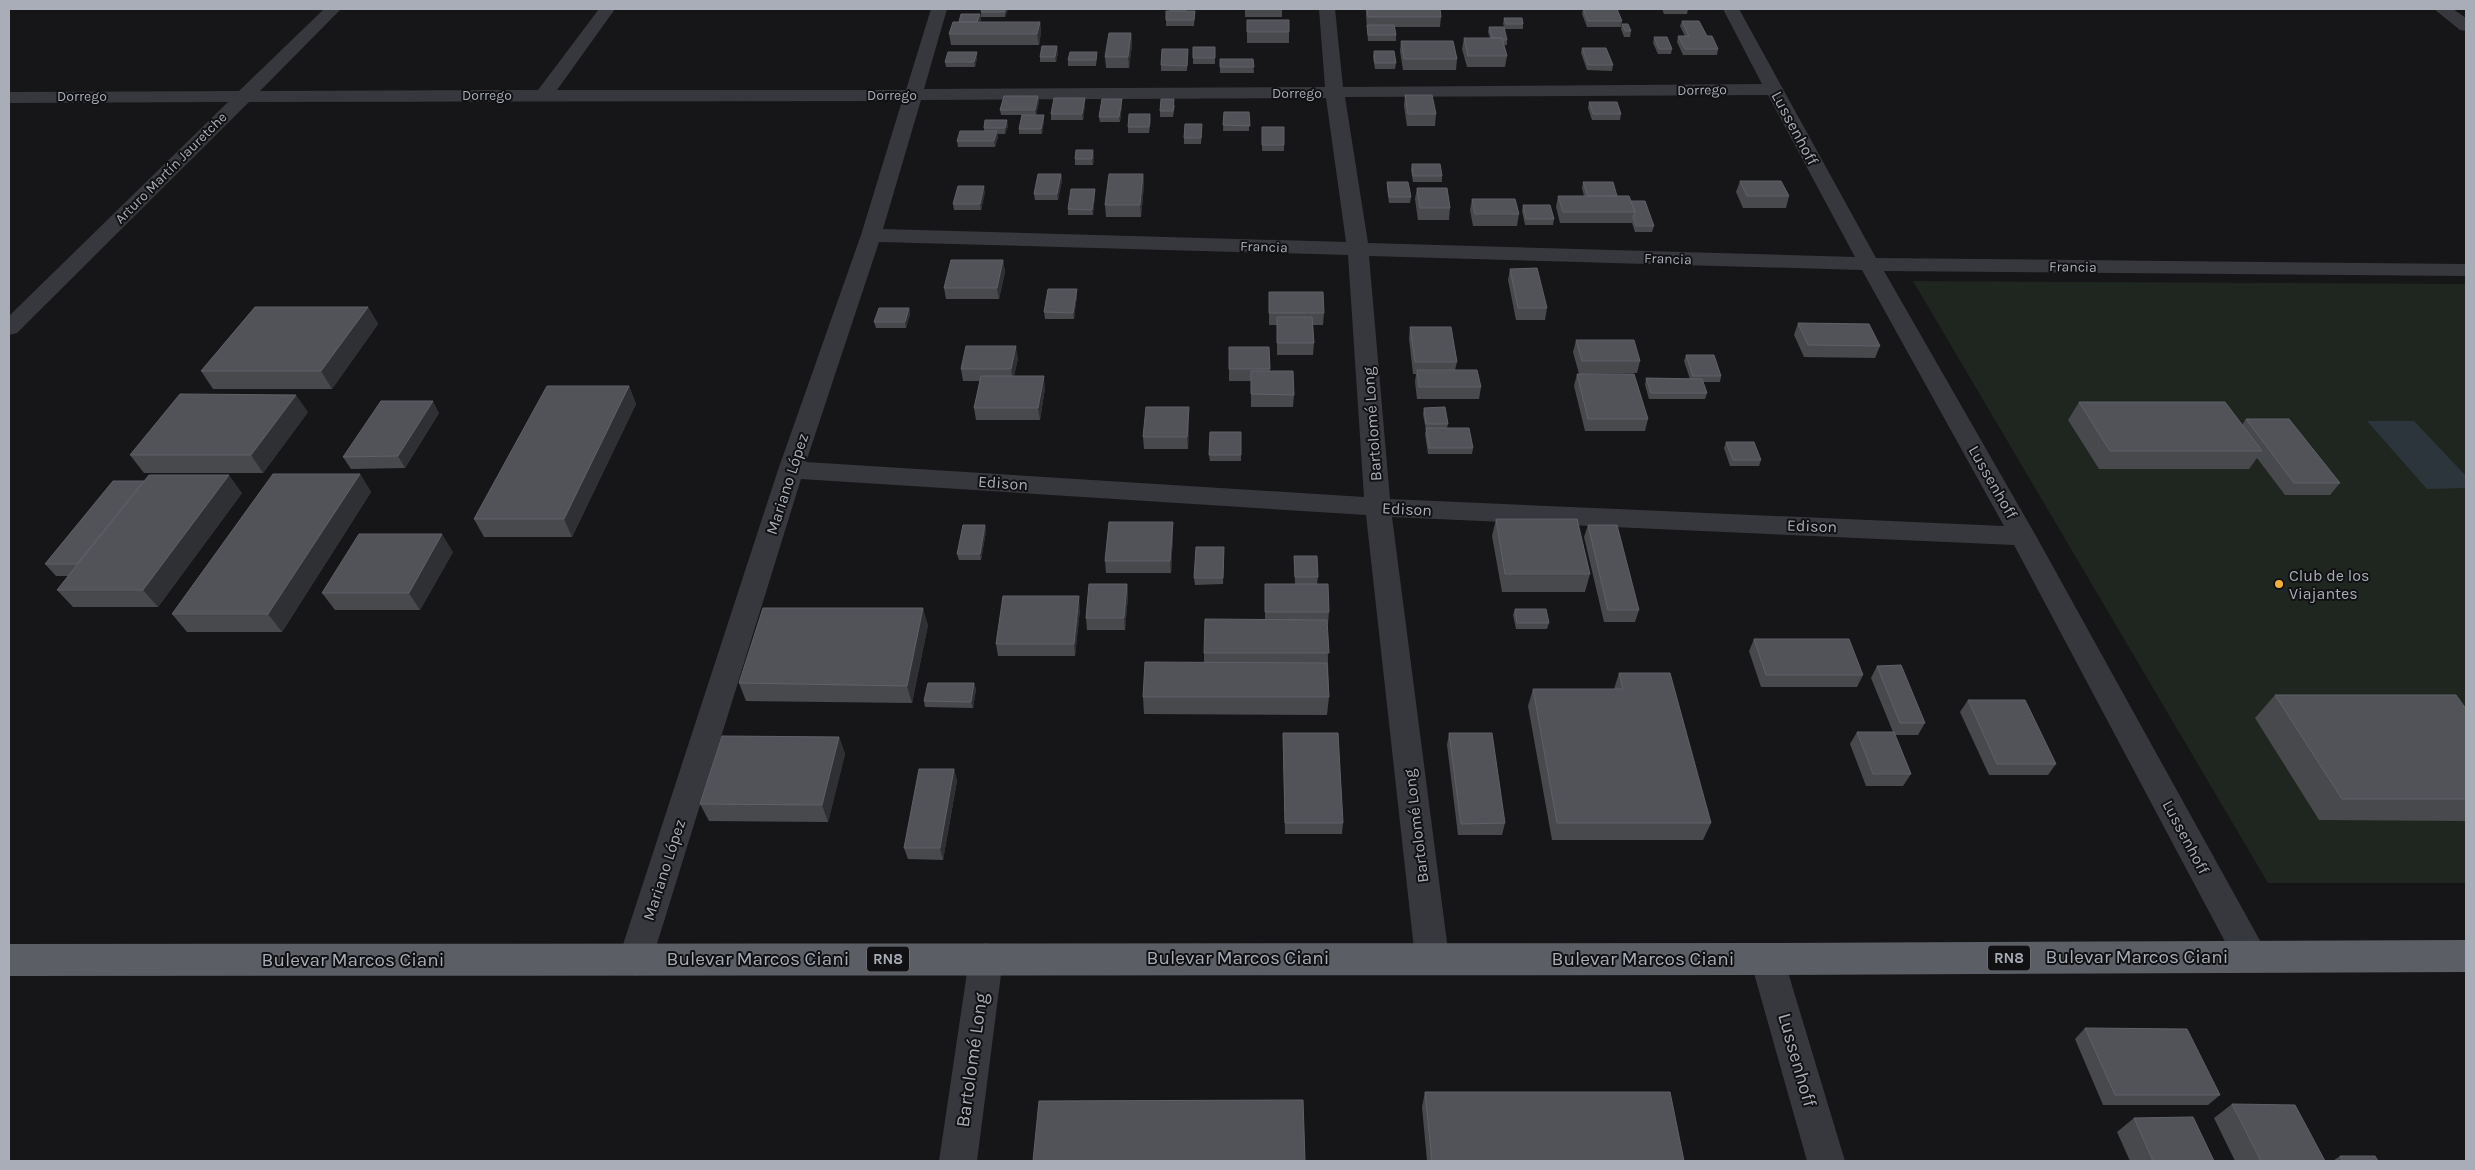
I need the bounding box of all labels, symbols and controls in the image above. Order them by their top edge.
street label: Dorrego [1677,81,1727,99]
street label: Dorrego [1272,85,1322,102]
street label: Dorrego [462,87,512,104]
street label: Dorrego [867,87,917,104]
street label: Dorrego [57,88,107,105]
street label: Lussenhoff [1768,88,1823,169]
street label: Arturo Martín Jauretche [112,109,230,227]
street label: Francia [1240,238,1288,256]
street label: Francia [1644,250,1692,268]
street label: Francia [2049,258,2097,276]
street label: Bartolomé Long [1359,366,1385,482]
street label: Mariano López [762,431,812,537]
street label: Lussenhoff [1964,442,2022,522]
street label: Edison [977,472,1029,494]
street label: Edison [1382,498,1432,520]
street label: Edison [1787,516,1837,536]
place label: Club de los Viajantes [2289,566,2369,603]
marker: Club de los Viajantes [2273,578,2285,590]
street label: Bartolomé Long [1400,768,1432,884]
street label: Lussenhoff [2159,797,2214,878]
street label: Mariano López [639,817,689,923]
road number: RN8 [867,946,909,972]
road number: RN8 [1988,946,2030,970]
street label: Bulevar Marcos Ciani [2046,946,2228,968]
street label: Bulevar Marcos Ciani [1147,947,1329,969]
street label: Bulevar Marcos Ciani [667,948,849,970]
street label: Bulevar Marcos Ciani [1552,948,1734,970]
street label: Bulevar Marcos Ciani [262,949,444,971]
street label: Bartolomé Long [952,991,992,1129]
street label: Lussenhoff [1773,1011,1821,1110]

